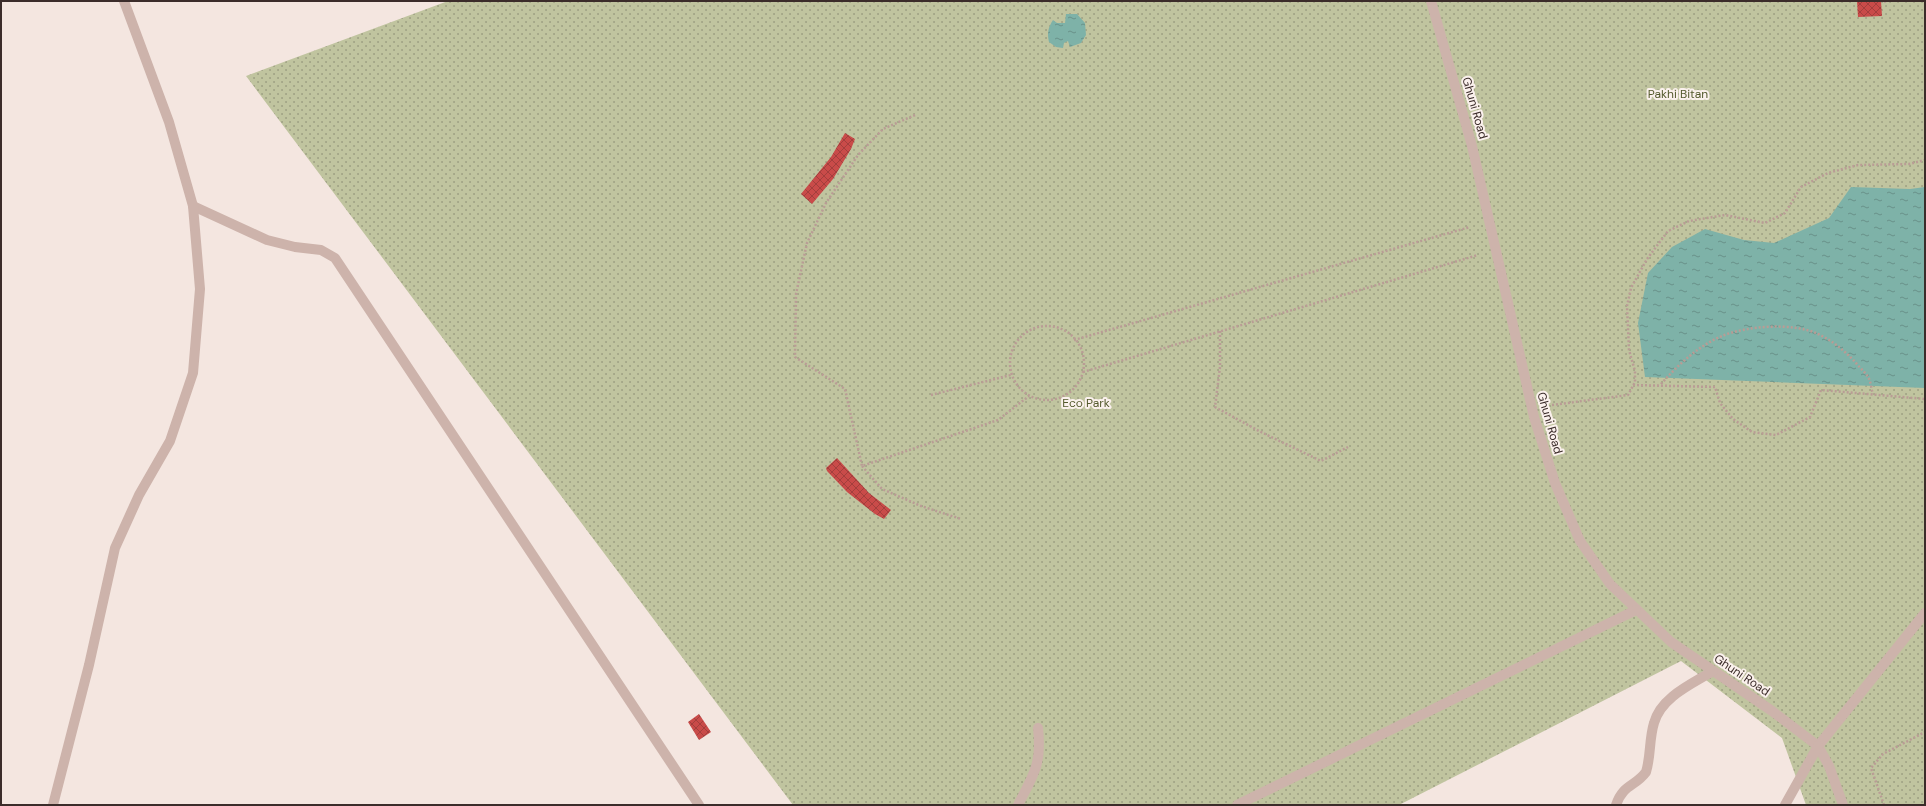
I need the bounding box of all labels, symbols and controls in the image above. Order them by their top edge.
street label: Ghuni Road [1459,75,1491,141]
park label: Pakhi Bitan [1648,86,1708,102]
street label: Ghuni Road [1534,390,1566,456]
park label: Eco Park [1062,395,1110,411]
street label: Ghuni Road [1711,651,1773,699]

